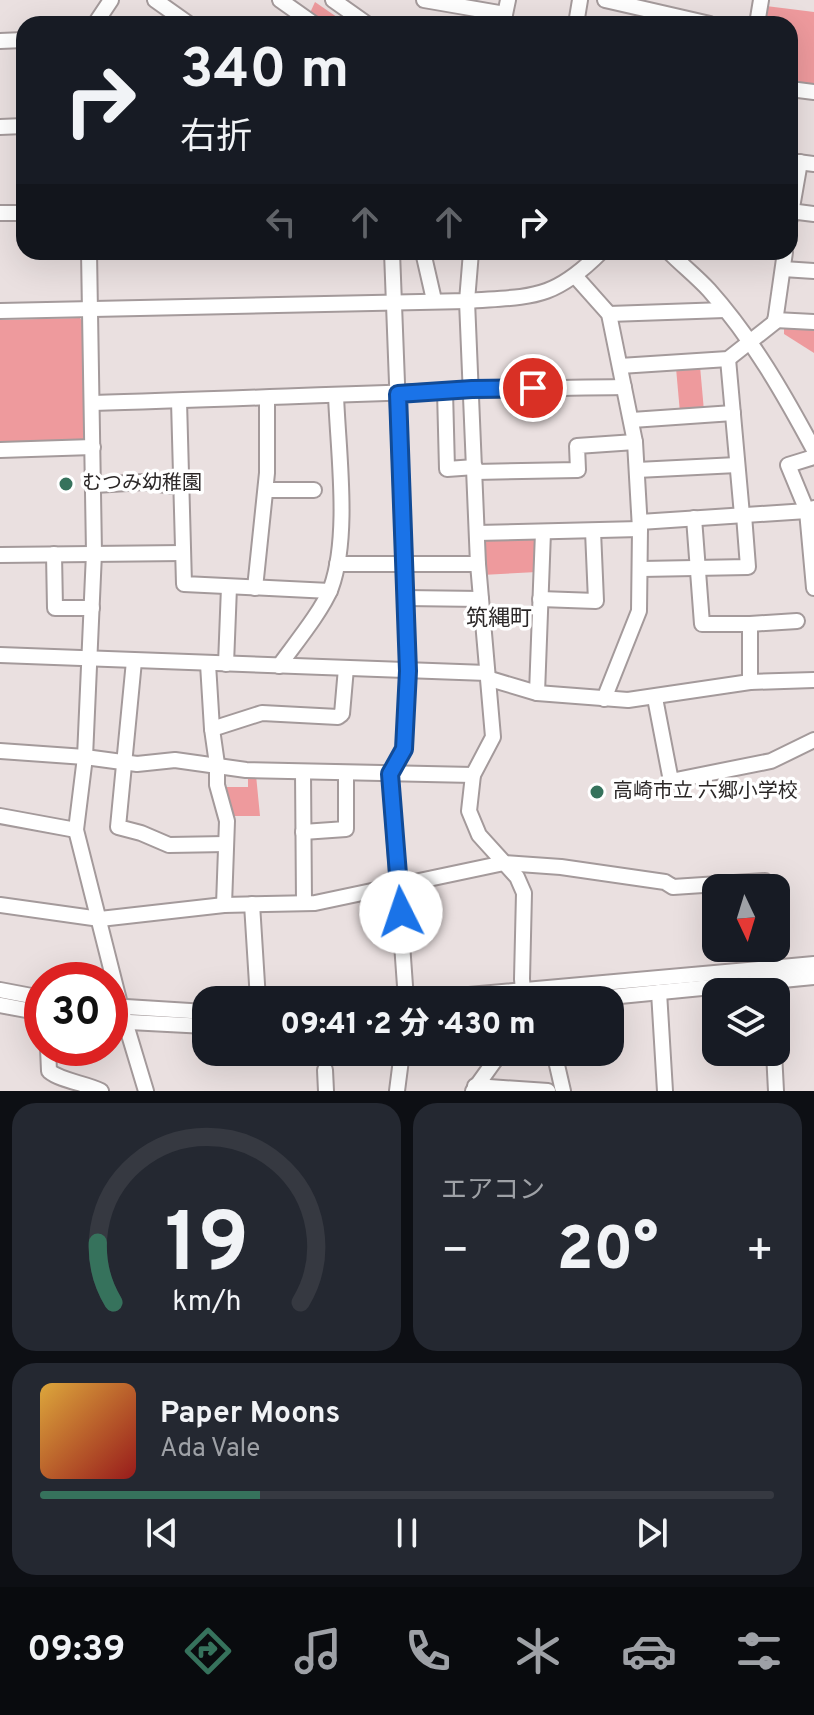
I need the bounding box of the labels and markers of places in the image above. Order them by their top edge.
pin [499,354,567,422]
place label: むつみ幼稚園 [82,471,202,497]
marker: むつみ幼稚園 [57,475,75,493]
place label: 高崎市立 六郷小学校 [613,779,798,805]
marker: 高崎市立 六郷小学校 [588,783,606,801]

